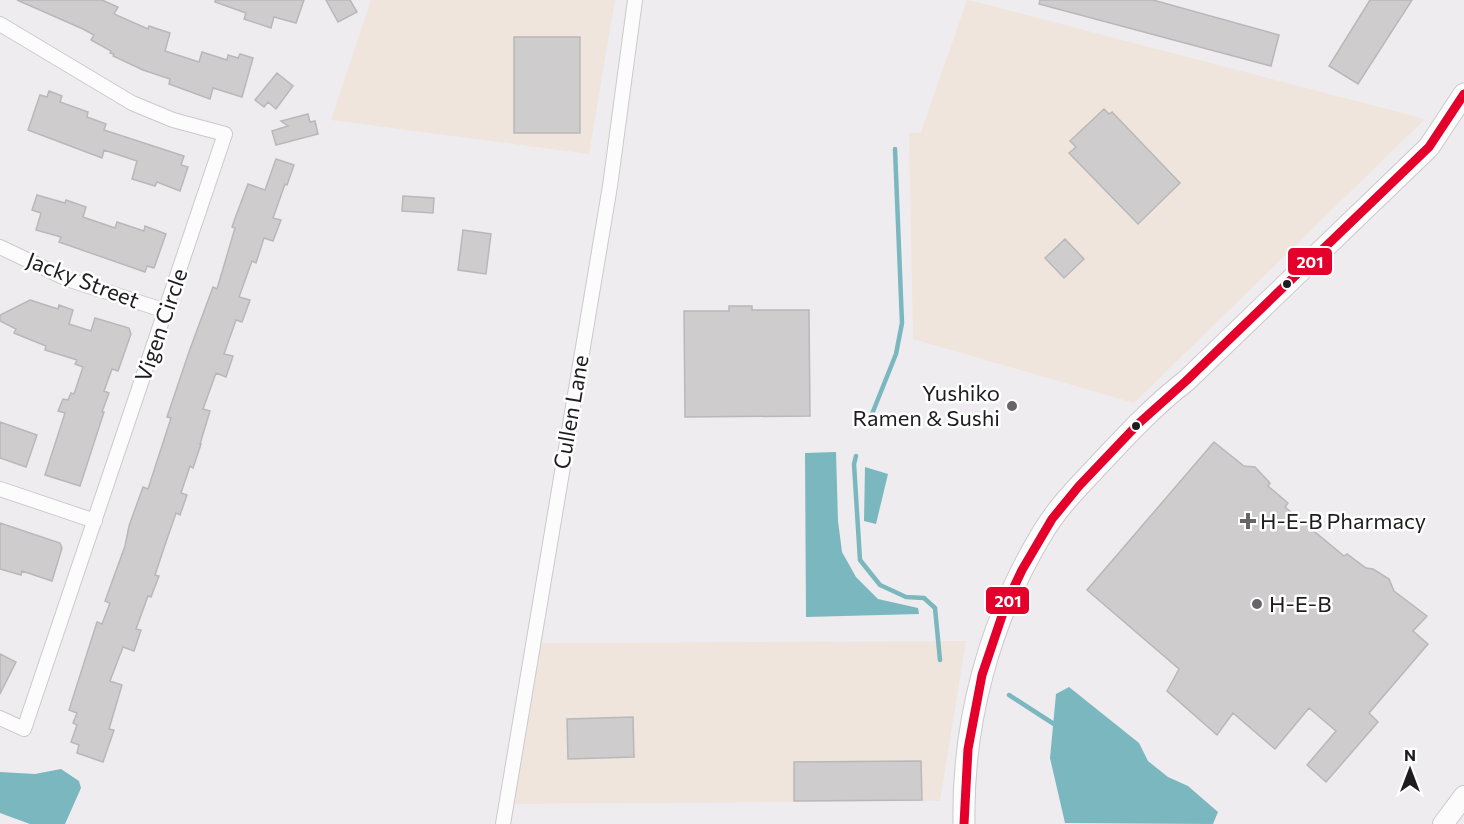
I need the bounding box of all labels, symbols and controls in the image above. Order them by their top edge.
street label: Jacky Street [23,246,143,313]
line badge: 201 [1287,247,1333,276]
text: 201 [1297,252,1323,271]
street label: Vigen Circle [129,265,193,385]
unlabelled marker [1281,278,1293,290]
street label: Cullen Lane [547,353,594,471]
place label: Yushiko Ramen & Sushi [852,379,1000,431]
marker: Yushiko Ramen & Sushi [1005,399,1019,413]
unlabelled marker [1130,420,1142,432]
place label: H-E-B Pharmacy [1260,507,1426,534]
marker: H-E-B Pharmacy [1241,514,1255,528]
line badge: 201 [985,586,1030,615]
place label: H-E-B [1269,590,1331,617]
text: 201 [995,591,1021,610]
marker: H-E-B [1250,597,1264,611]
north arrow [1380,740,1440,800]
text: N [1404,745,1416,764]

